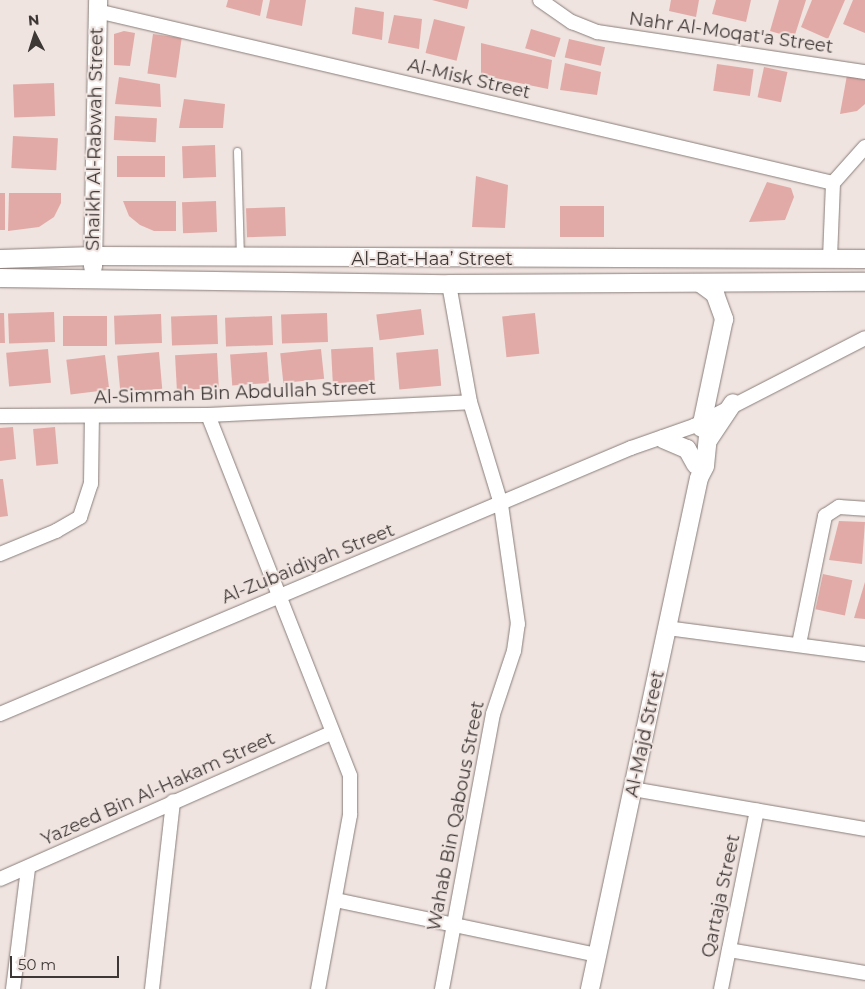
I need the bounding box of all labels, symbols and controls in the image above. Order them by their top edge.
street label: Nahr Al-Moqat'a Street [628,8,834,58]
north arrow [10,10,60,60]
text: N [27,11,40,30]
street label: Shaikh Al-Rabwah Street [82,27,108,251]
street label: Al-Misk Street [406,54,532,104]
street label: Al-Bat-Haa’ Street [351,248,513,270]
street label: Al-Simmah Bin Abdullah Street [94,377,376,409]
street label: Al-Zubaidiyah Street [219,519,397,609]
street label: Al-Majd Street [621,669,669,799]
street label: Wahab Bin Qabous Street [423,699,489,933]
street label: Yazeed Bin Al-Hakam Street [38,728,278,850]
street label: Qartaja Street [697,832,745,960]
scale bar [12,946,121,978]
text: 50 m [18,955,56,974]

